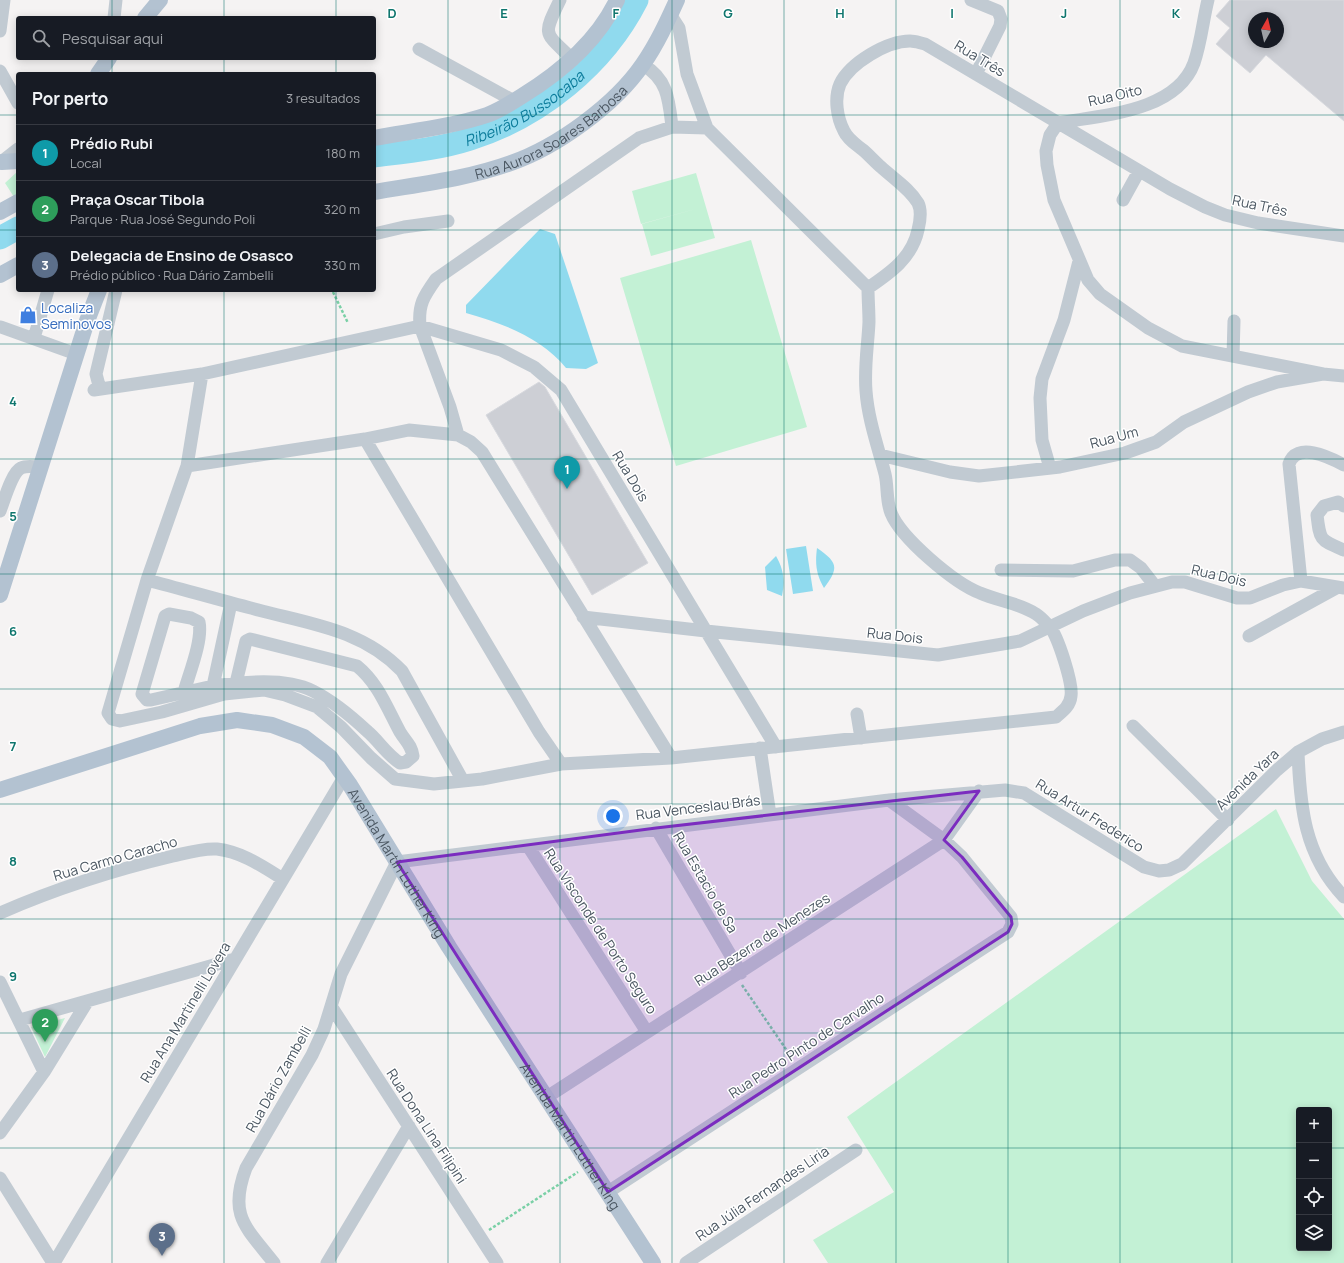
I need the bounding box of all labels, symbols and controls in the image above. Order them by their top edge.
text: D [387,4,397,22]
text: E [500,4,508,22]
text: F [613,4,620,22]
text: G [723,4,733,22]
text: H [835,4,845,22]
text: I [950,4,954,22]
text: J [1061,4,1067,22]
text: K [1172,4,1181,22]
north arrow [1248,12,1284,48]
search box [16,16,376,60]
icon: search [30,27,52,49]
text: Pesquisar aqui [62,28,163,49]
street label: Rua Três [951,35,1009,81]
water label: Ribeirão Bussocaba [461,65,589,151]
street label: Rua Oito [1086,80,1144,110]
street label: Rua Aurora Soares Barbosa [473,81,631,183]
text: Por perto [32,87,108,110]
text: 3 resultados [286,89,360,107]
text: Prédio Rubi [70,133,153,154]
text: 1 [42,144,48,162]
text: 180 m [326,144,360,162]
text: Local [70,154,102,172]
text: Praça Oscar Tibola [70,189,204,210]
street label: Rua Três [1231,190,1289,220]
text: 2 [41,200,49,218]
text: 320 m [324,200,360,218]
text: Parque · Rua José Segundo Poli [70,210,255,228]
text: Delegacia de Ensino de Osasco [70,245,293,266]
text: 3 [41,256,49,274]
text: 330 m [324,256,360,274]
text: Prédio público · Rua Dário Zambelli [70,266,274,284]
place label: Localiza Seminovos [41,298,111,333]
shop icon: Localiza Seminovos [18,305,38,325]
text: 4 [9,392,17,410]
street label: Rua Um [1088,421,1140,453]
street label: Rua Dois [608,447,654,505]
pin: 1 [554,456,580,489]
text: 5 [9,507,17,525]
street label: Rua Dois [1190,559,1248,591]
text: 6 [9,622,17,640]
street label: Rua Dois [866,623,924,647]
text: 7 [10,737,17,755]
street label: Avenida Yara [1211,744,1283,814]
street label: Rua Artur Frederico [1032,774,1148,856]
street label: Avenida Martin Luther King [344,784,450,941]
street label: Rua Venceslau Brás [635,790,761,824]
your location [603,806,623,826]
street label: Rua Estacio de Sa [669,828,743,936]
street label: Rua Carmo Caracho [51,831,179,885]
street label: Rua Visconde de Porto Seguro [540,845,662,1017]
text: 8 [9,852,17,870]
street label: Rua Bezerra de Menezes [691,888,833,990]
street label: Rua Ana Martinelli Lovera [135,938,235,1086]
text: 9 [9,967,17,985]
street label: Rua Pedro Pinto de Carvalho [725,988,887,1102]
pin: 2 [32,1009,58,1042]
street label: Rua Dário Zambelli [241,1022,315,1136]
street label: Avenida Martin Luther King [516,1059,626,1213]
street label: Rua Dona Lina Filipini [383,1065,471,1187]
map controls [1296,1107,1332,1251]
button: + [1296,1107,1332,1143]
street label: Rua Júlia Fernandes Liria [692,1141,832,1245]
button: − [1296,1143,1332,1179]
button: locate [1296,1179,1332,1215]
button: layers [1296,1215,1332,1251]
pin: 3 [149,1223,175,1256]

